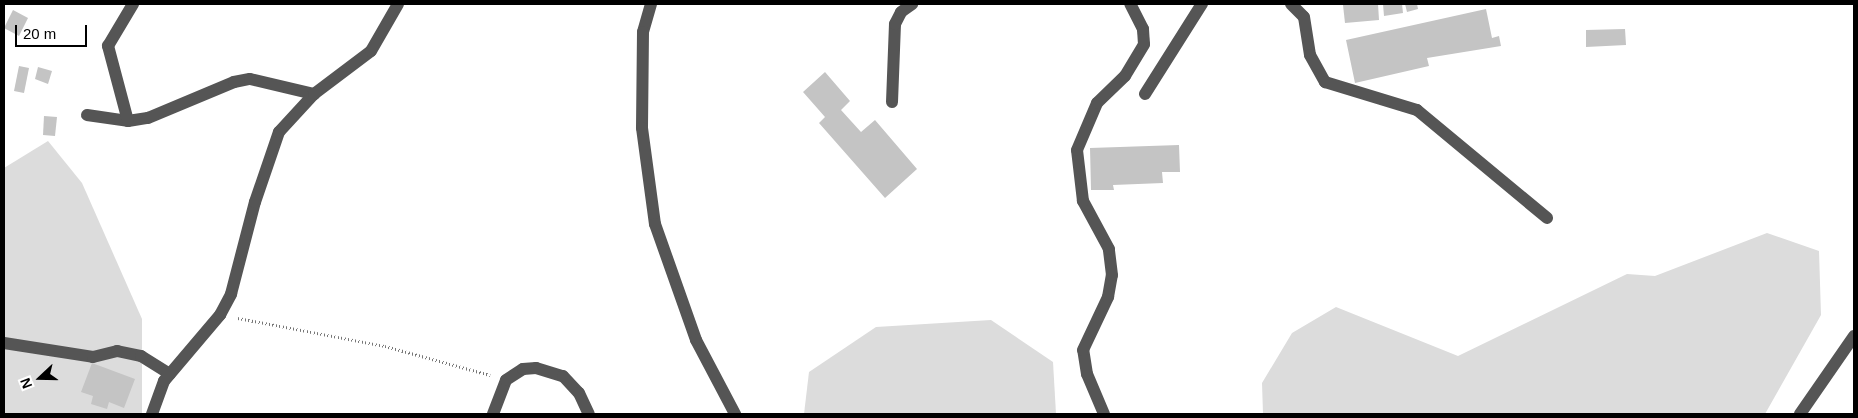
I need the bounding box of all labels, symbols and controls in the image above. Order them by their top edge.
scale bar [18,15,90,47]
text: 20 m [23,25,56,42]
north arrow [15,353,65,403]
text: N [17,376,35,391]

